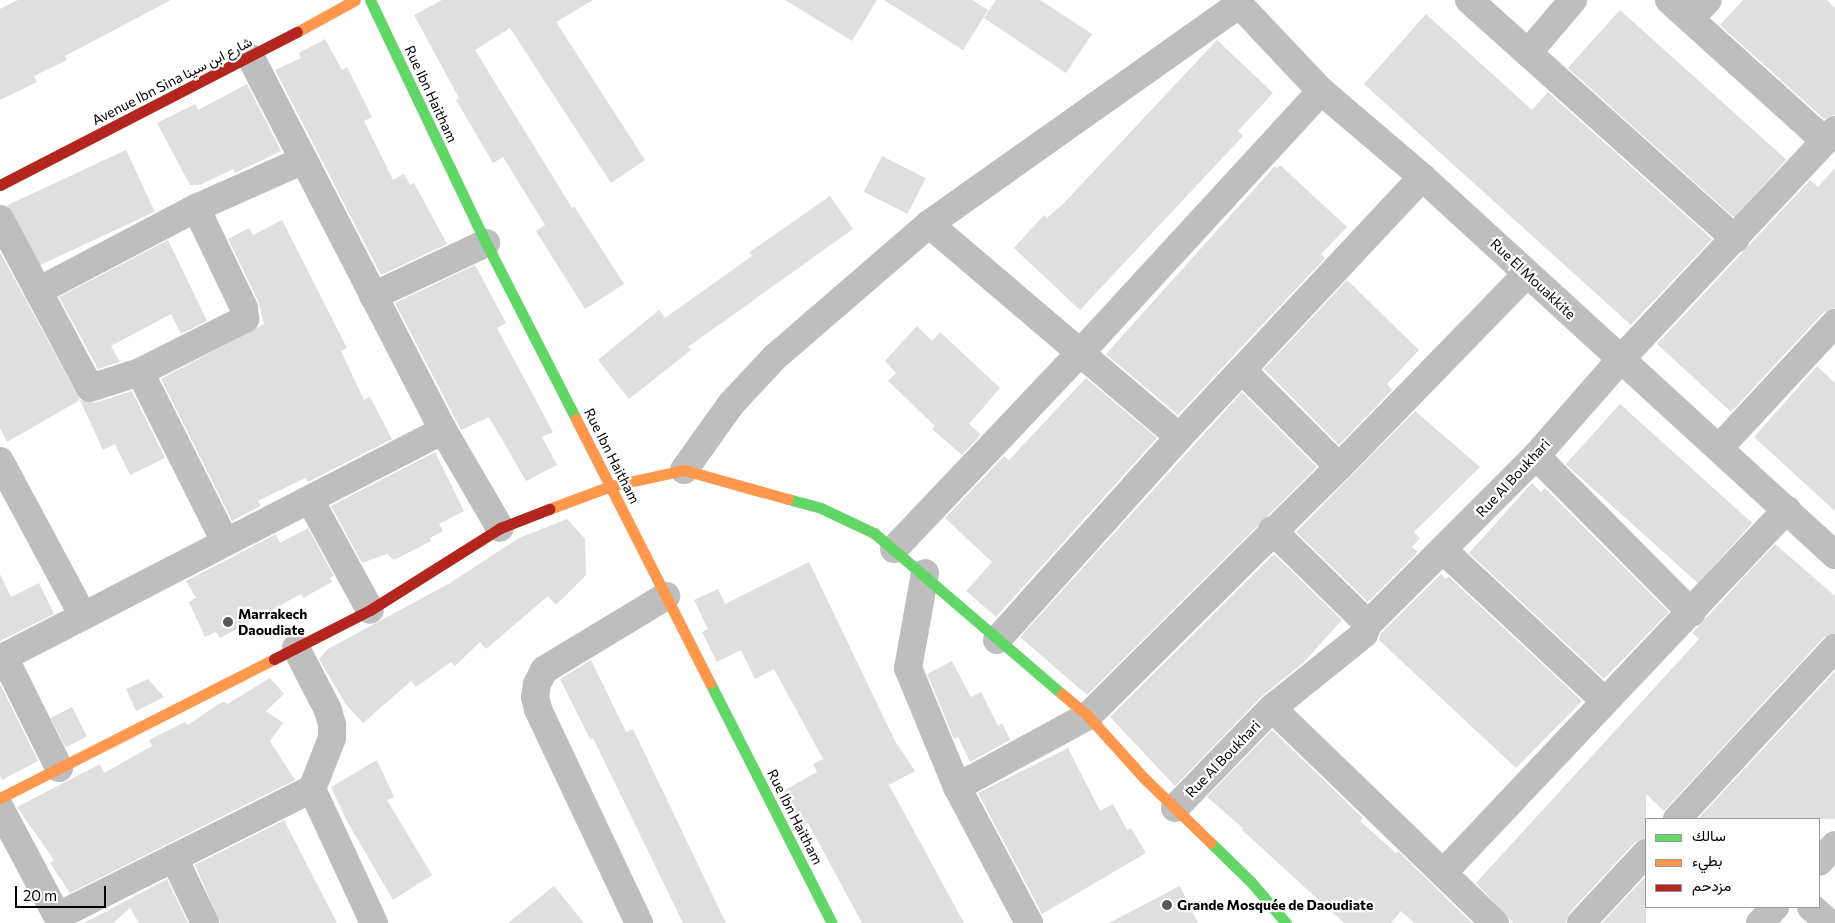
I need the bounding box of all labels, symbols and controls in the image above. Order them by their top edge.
street label: Avenue Ibn Sina شارع ابن سينا [89,33,255,129]
street label: Rue Ibn Haitham [401,43,461,145]
street label: Rue El Mouakkite [1487,235,1579,323]
street label: Rue Ibn Haitham [581,405,643,507]
street label: Rue Al Boukhari [1473,436,1553,520]
place label: Marrakech Daoudiate [238,606,307,638]
marker: Marrakech Daoudiate [222,616,234,628]
street label: Rue Al Boukhari [1182,717,1264,801]
street label: Rue Ibn Haitham [764,766,826,868]
legend [1645,818,1820,908]
text: سالك [1692,826,1726,844]
text: بطيء [1692,851,1722,869]
scale bar [18,876,109,908]
text: مزدحم [1692,876,1731,894]
text: 20 m [23,886,57,904]
place label: Grande Mosquée de Daoudiate [1177,897,1373,913]
marker: Grande Mosquée de Daoudiate [1161,899,1173,911]

